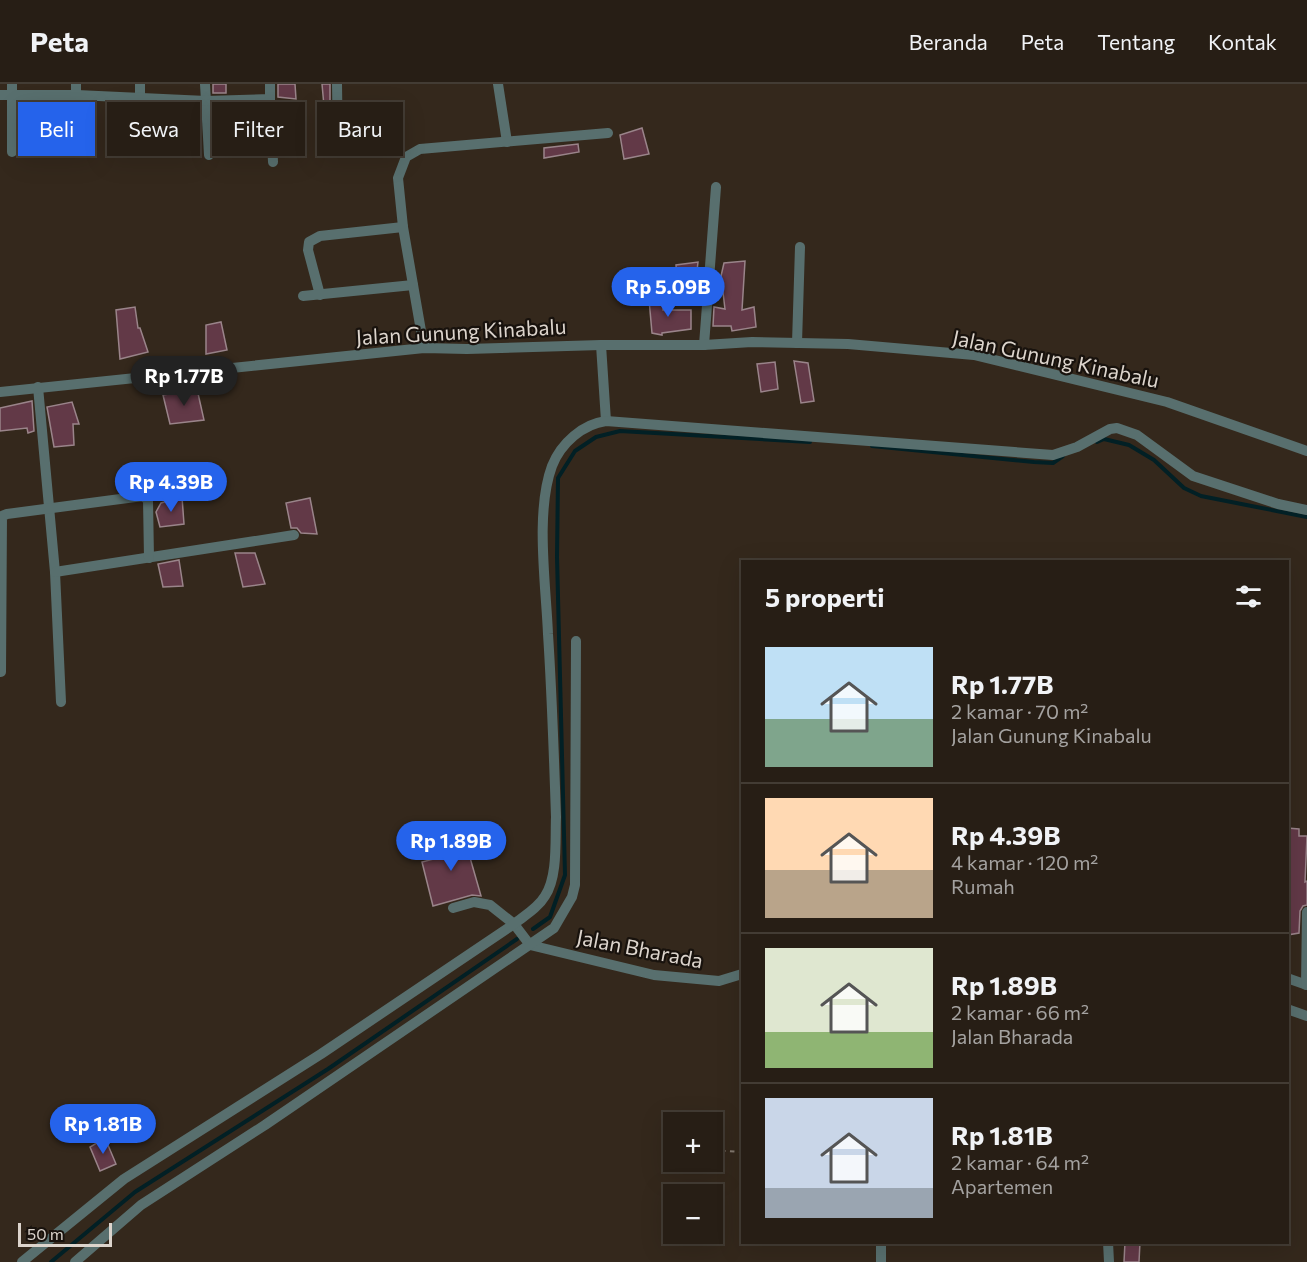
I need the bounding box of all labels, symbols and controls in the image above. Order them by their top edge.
text: Peta [30,24,89,58]
text: Beranda [909,29,988,54]
text: Peta [1021,29,1064,54]
text: Tentang [1097,29,1175,54]
text: Kontak [1208,29,1277,54]
chip: Beli [18,102,95,156]
chip: Sewa [107,102,200,156]
chip: Filter [212,102,305,156]
chip: Baru [317,102,403,156]
pin: Rp 5.09B [606,267,730,318]
text: Rp 5.09B [626,274,710,298]
street label: Jalan Gunung Kinabalu [355,313,567,349]
street label: Jalan Gunung Kinabalu [950,324,1162,392]
pin: Rp 1.77B [122,356,246,407]
text: Rp 1.77B [145,363,223,387]
pin: Rp 4.39B [109,462,233,513]
text: Rp 4.39B [129,469,213,493]
icon: filters [1232,580,1265,613]
text: 5 properti [765,581,884,612]
text: Rp 1.77B [951,668,1054,699]
icon: home [813,671,885,743]
text: 2 kamar · 70 m² [951,699,1088,723]
text: Jalan Gunung Kinabalu [951,723,1152,747]
text: Rp 4.39B [951,819,1060,850]
pin: Rp 1.89B [389,821,513,872]
icon: home [813,822,885,894]
text: Rp 1.89B [410,828,492,852]
text: 4 kamar · 120 m² [951,850,1098,874]
text: Rumah [951,874,1015,898]
street label: Jalan Bharada [575,923,705,973]
text: Rp 1.89B [951,969,1057,1000]
icon: home [813,972,885,1044]
text: 2 kamar · 66 m² [951,1000,1089,1024]
text: Jalan Bharada [951,1024,1073,1048]
pin: Rp 1.81B [41,1104,165,1155]
text: Rp 1.81B [64,1111,142,1135]
map controls [663,1112,723,1244]
button: + [663,1112,723,1172]
text: Rp 1.81B [951,1119,1053,1150]
icon: home [813,1122,885,1194]
text: 2 kamar · 64 m² [951,1150,1089,1174]
text: Apartemen [951,1174,1053,1198]
button: − [663,1184,723,1244]
scale bar [18,1220,112,1248]
text: 50 m [27,1224,64,1243]

